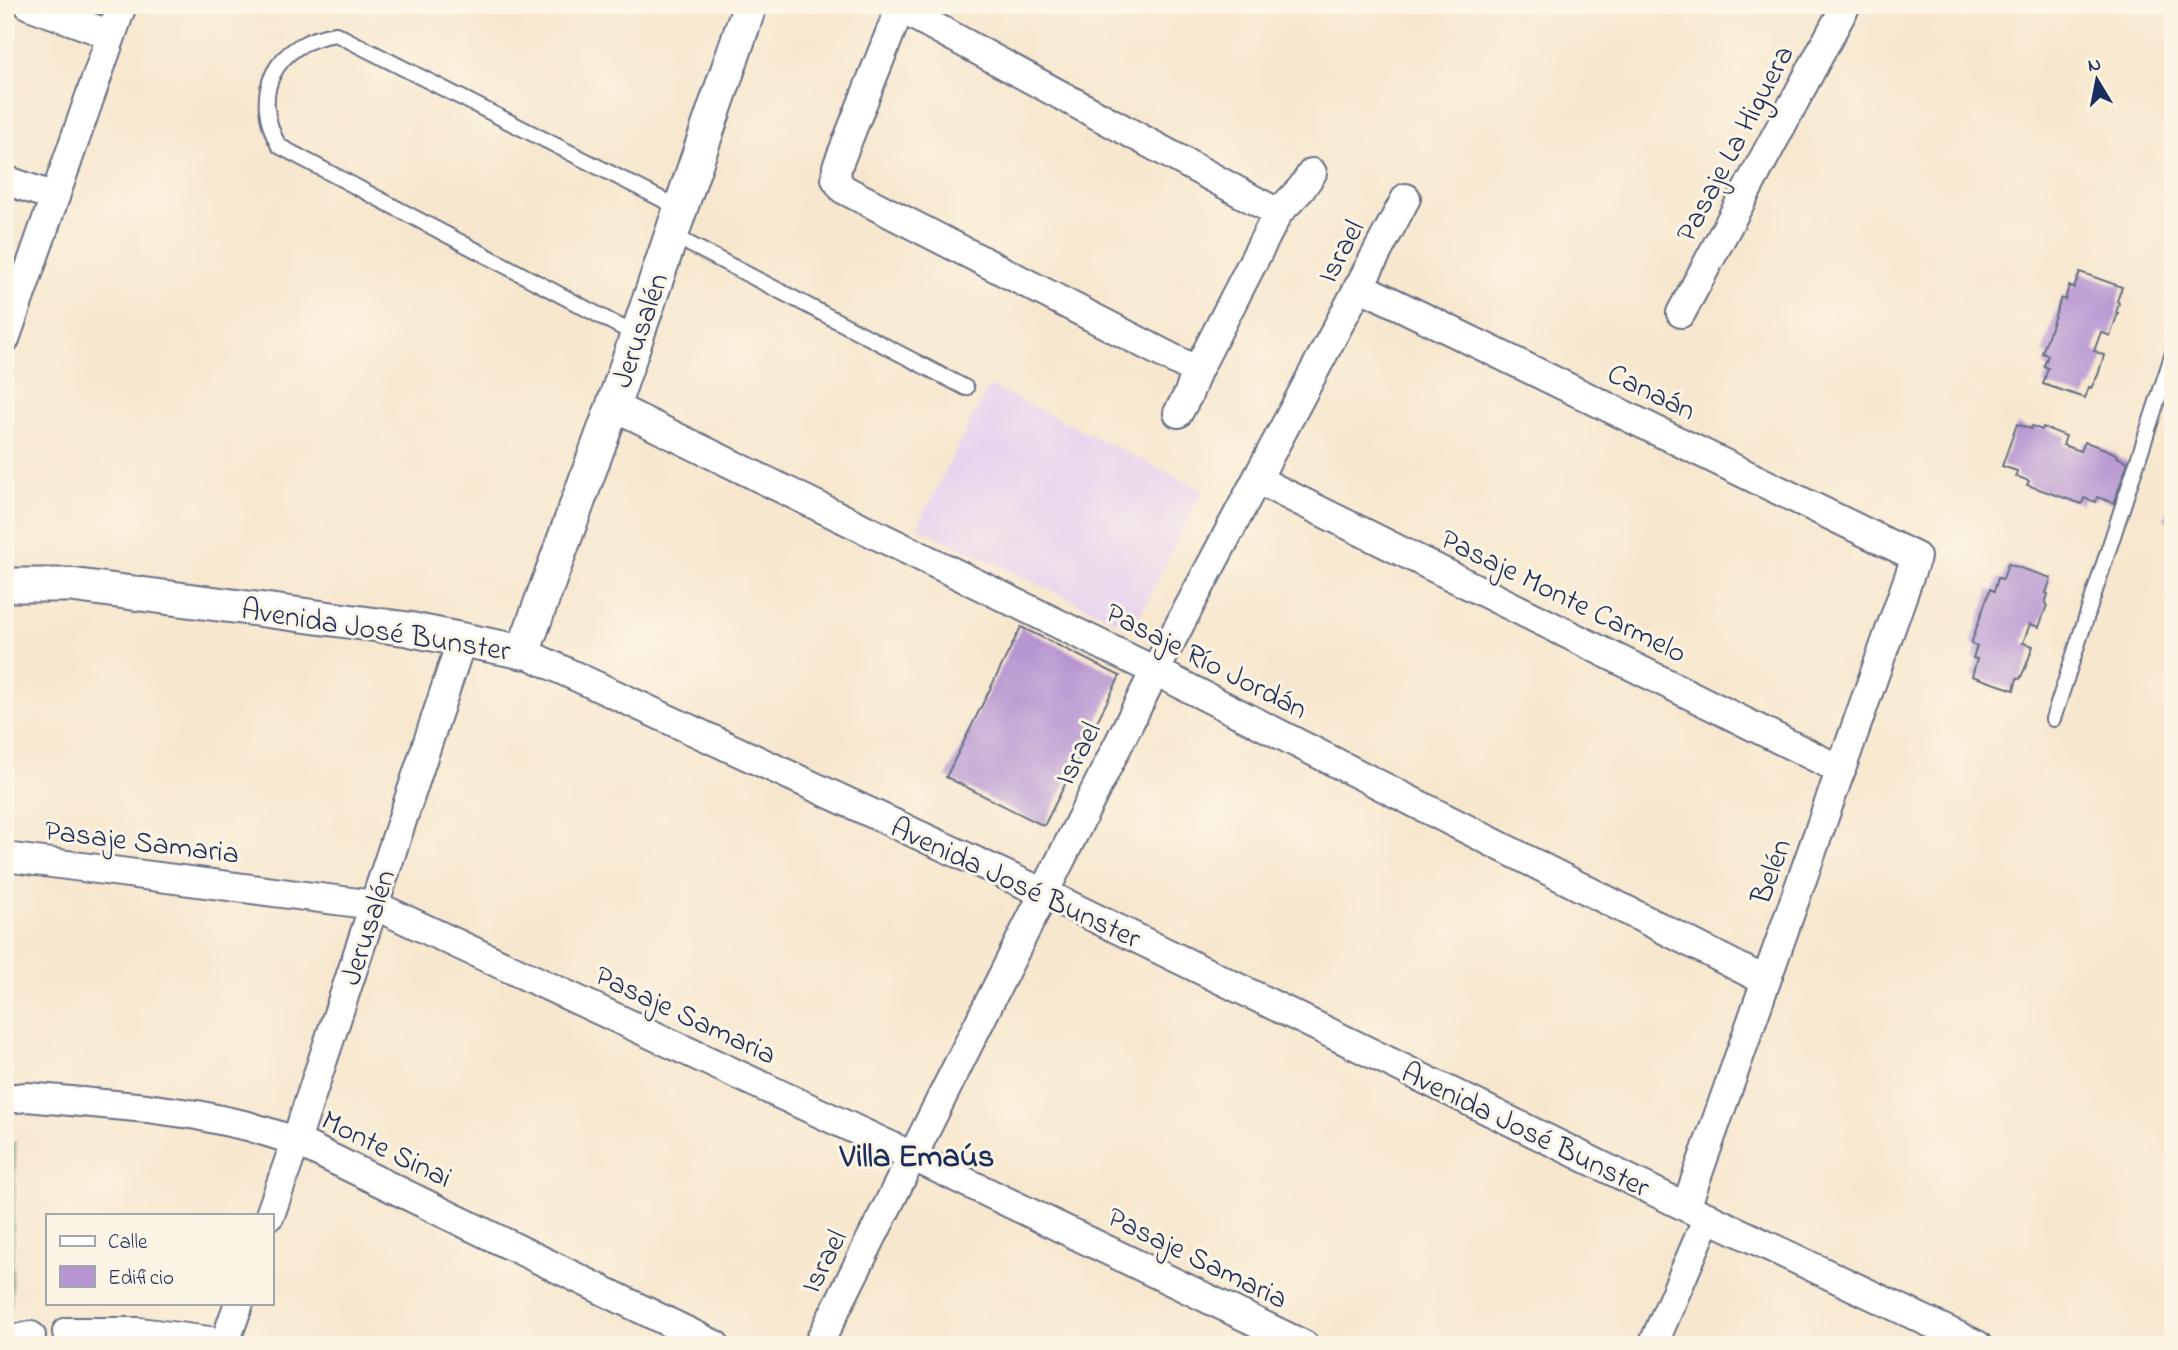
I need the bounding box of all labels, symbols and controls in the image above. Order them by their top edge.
street label: Pasaje La Higuera [1666,38,1807,251]
north arrow [2062,46,2132,116]
text: N [2086,51,2103,80]
street label: Israel [1308,213,1378,292]
street label: Jerusalén [602,267,682,394]
street label: Canaán [1599,353,1702,434]
street label: Pasaje Monte Carmelo [1432,519,1693,676]
street label: Avenida José Bunster [238,589,514,675]
street label: Pasaje Río Jordán [1097,593,1314,733]
street label: Israel [1045,715,1114,794]
street label: Avenida José Bunster [882,807,1148,962]
street label: Pasaje Samaria [42,810,242,878]
street label: Belén [1740,833,1805,912]
street label: Jerusalén [331,864,409,991]
street label: Pasaje Samaria [587,955,783,1078]
street label: Avenida José Bunster [1393,1052,1657,1211]
street label: Monte Sinai [313,1100,459,1201]
district label: Villa Emaús [839,1135,994,1182]
street label: Pasaje Samaria [1099,1197,1294,1322]
legend [46,1214,273,1304]
street label: Israel [791,1223,860,1302]
text: Calle [108,1228,148,1258]
text: Edificio [108,1264,174,1294]

